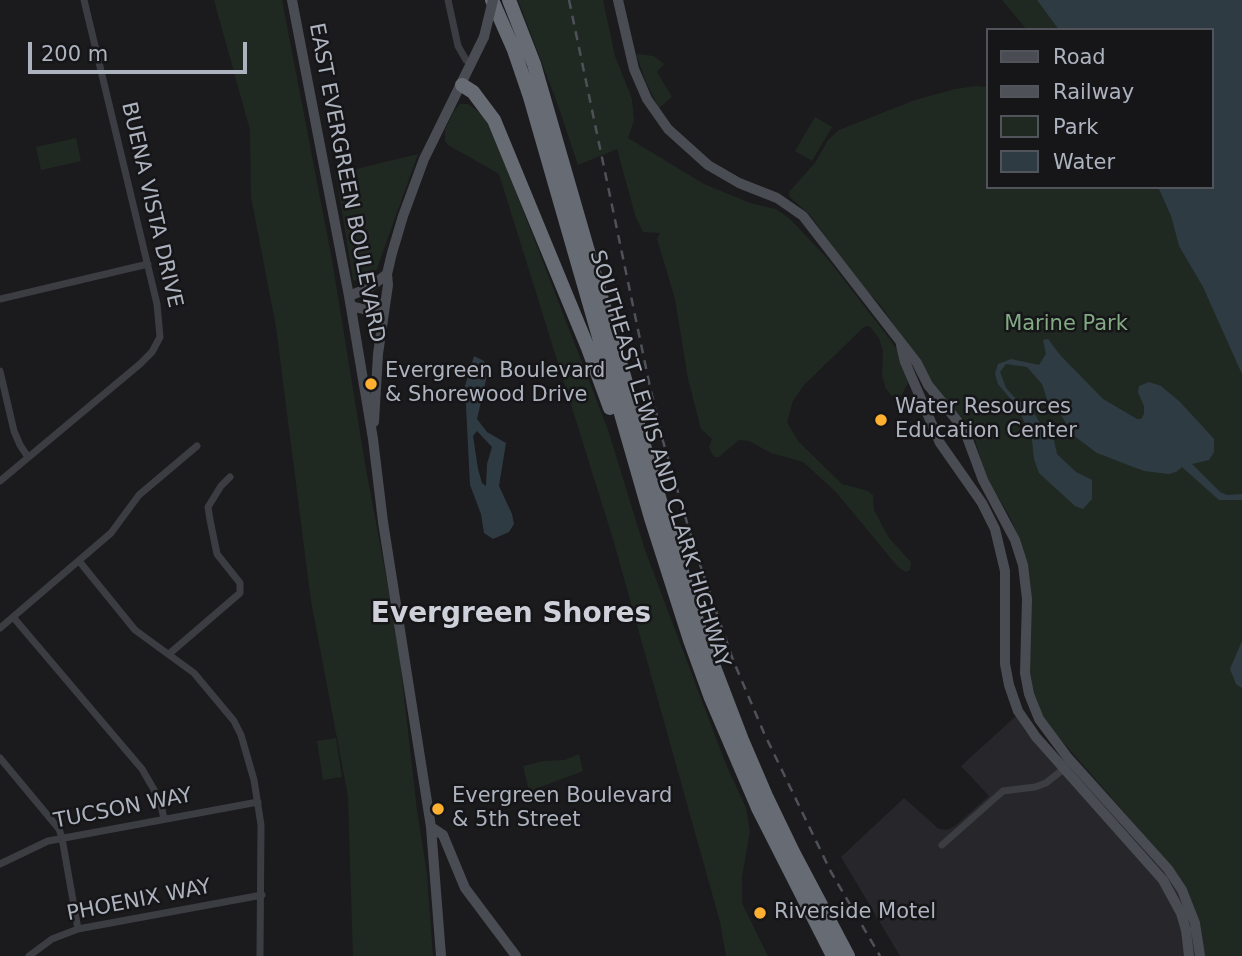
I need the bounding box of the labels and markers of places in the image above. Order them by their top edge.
place label: Evergreen Boulevard & Shorewood Drive [385,359,605,409]
marker: Evergreen Boulevard & Shorewood Drive [363,376,379,392]
place label: Water Resources Education Center [895,395,1077,445]
marker: Water Resources Education Center [873,412,889,428]
place label: Evergreen Boulevard & 5th Street [452,784,672,834]
marker: Evergreen Boulevard & 5th Street [430,801,446,817]
place label: Riverside Motel [774,900,936,926]
marker: Riverside Motel [752,905,768,921]

